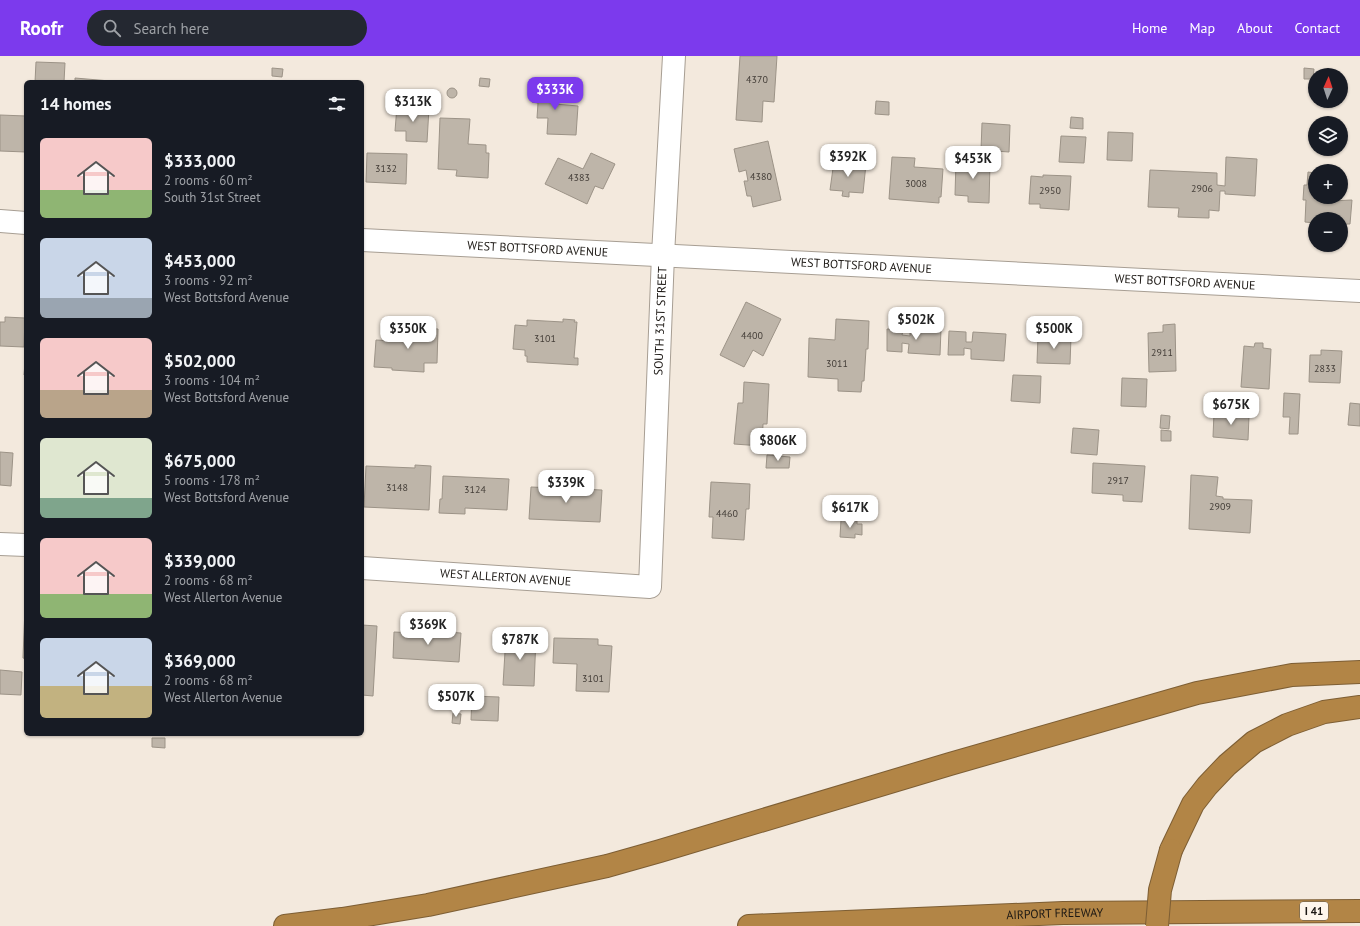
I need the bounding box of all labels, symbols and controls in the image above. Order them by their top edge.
search box [87,10,367,46]
text: Roofr [20,16,63,40]
icon: search [101,17,123,39]
text: Search here [133,19,209,38]
text: Home [1132,19,1167,37]
text: Map [1189,19,1215,37]
text: About [1237,19,1273,37]
text: Contact [1295,19,1340,37]
north arrow [1308,68,1348,108]
map controls [1308,68,1348,252]
house number: 4370 [746,73,768,86]
pin: $333K [527,77,583,111]
text: $333K [536,81,574,98]
pin: $313K [385,89,441,123]
text: 14 homes [40,93,111,115]
icon: filters [326,93,348,115]
text: $313K [394,93,432,110]
button: layers [1308,116,1348,156]
pin: $392K [820,144,876,178]
pin: $453K [945,146,1001,180]
text: $392K [829,148,867,165]
text: $333,000 [164,150,236,172]
text: $453K [954,150,992,167]
icon: home [72,154,120,202]
house number: 3132 [375,162,397,175]
button: + [1308,164,1348,204]
house number: 4380 [750,170,772,183]
house number: 4383 [568,171,590,184]
text: 2 rooms · 60 m² [164,172,253,189]
house number: 3008 [905,177,927,190]
house number: 2906 [1191,182,1213,195]
house number: 2950 [1039,184,1061,197]
text: South 31st Street [164,189,261,206]
button: − [1308,212,1348,252]
street label: WEST BOTTSFORD AVENUE [467,237,609,260]
text: $453,000 [164,250,236,272]
icon: home [72,254,120,302]
street label: WEST BOTTSFORD AVENUE [791,254,932,276]
street label: SOUTH 31ST STREET [650,266,670,376]
street label: WEST BOTTSFORD AVENUE [1114,270,1256,293]
text: 3 rooms · 92 m² [164,272,253,289]
text: West Bottsford Avenue [164,289,289,306]
pin: $502K [888,307,944,341]
text: $502K [897,311,935,328]
pin: $350K [380,316,436,350]
pin: $500K [1026,316,1082,350]
text: $350K [389,320,427,337]
text: $500K [1035,320,1073,337]
house number: 4400 [741,329,763,342]
house number: 3101 [534,332,556,345]
house number: 2911 [1151,346,1173,359]
text: $502,000 [164,350,236,372]
icon: home [72,354,120,402]
house number: 3011 [826,357,848,370]
house number: 2833 [1314,362,1336,375]
text: 3 rooms · 104 m² [164,372,260,389]
text: West Bottsford Avenue [164,389,289,406]
pin: $675K [1203,392,1259,426]
text: $675K [1212,396,1250,413]
pin: $806K [750,428,806,462]
text: $806K [759,432,797,449]
text: $675,000 [164,450,236,472]
icon: home [72,454,120,502]
pin: $339K [538,470,594,504]
text: 5 rooms · 178 m² [164,472,260,489]
text: $339K [547,474,585,491]
house number: 2917 [1107,474,1129,487]
house number: 3148 [386,481,408,494]
house number: 3124 [464,483,486,496]
text: West Bottsford Avenue [164,489,289,506]
pin: $617K [822,495,878,529]
text: $617K [831,499,869,516]
house number: 2909 [1209,500,1231,513]
house number: 4460 [716,507,738,520]
text: $339,000 [164,550,236,572]
icon: home [72,554,120,602]
street label: WEST ALLERTON AVENUE [440,565,572,589]
text: 2 rooms · 68 m² [164,572,253,589]
text: West Allerton Avenue [164,589,282,606]
pin: $369K [400,612,456,646]
text: $369K [409,616,447,633]
pin: $787K [492,627,548,661]
text: $787K [501,631,539,648]
text: $369,000 [164,650,236,672]
icon: home [72,654,120,702]
text: 2 rooms · 68 m² [164,672,253,689]
house number: 3101 [582,672,604,685]
pin: $507K [428,684,484,718]
text: $507K [437,688,475,705]
text: West Allerton Avenue [164,689,282,706]
road number: I 41 [1300,902,1328,920]
street label: AIRPORT FREEWAY [1006,905,1104,922]

